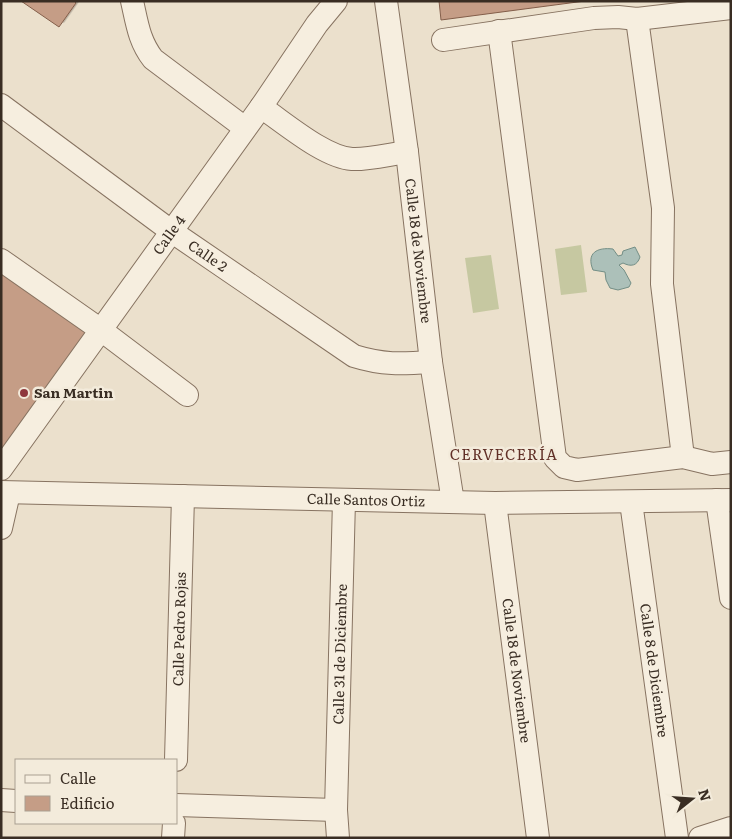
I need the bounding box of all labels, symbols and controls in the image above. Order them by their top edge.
street label: Calle 18 de Noviembre [401,177,438,324]
street label: Calle 4 [147,210,189,258]
street label: Calle 2 [185,235,232,276]
place label: San Martin [34,382,113,402]
marker: San Martin [18,387,30,399]
district label: CERVECERÍA [450,442,558,465]
street label: Calle Santos Ortiz [307,488,425,510]
street label: Calle Pedro Rojas [167,572,190,686]
street label: Calle 31 de Diciembre [327,584,351,725]
street label: Calle 18 de Noviembre [498,597,537,744]
street label: Calle 8 de Diciembre [636,602,674,739]
legend [15,759,178,824]
text: Calle [60,766,96,789]
north arrow [667,774,717,824]
text: N [694,786,717,804]
text: Edificio [60,791,115,814]

